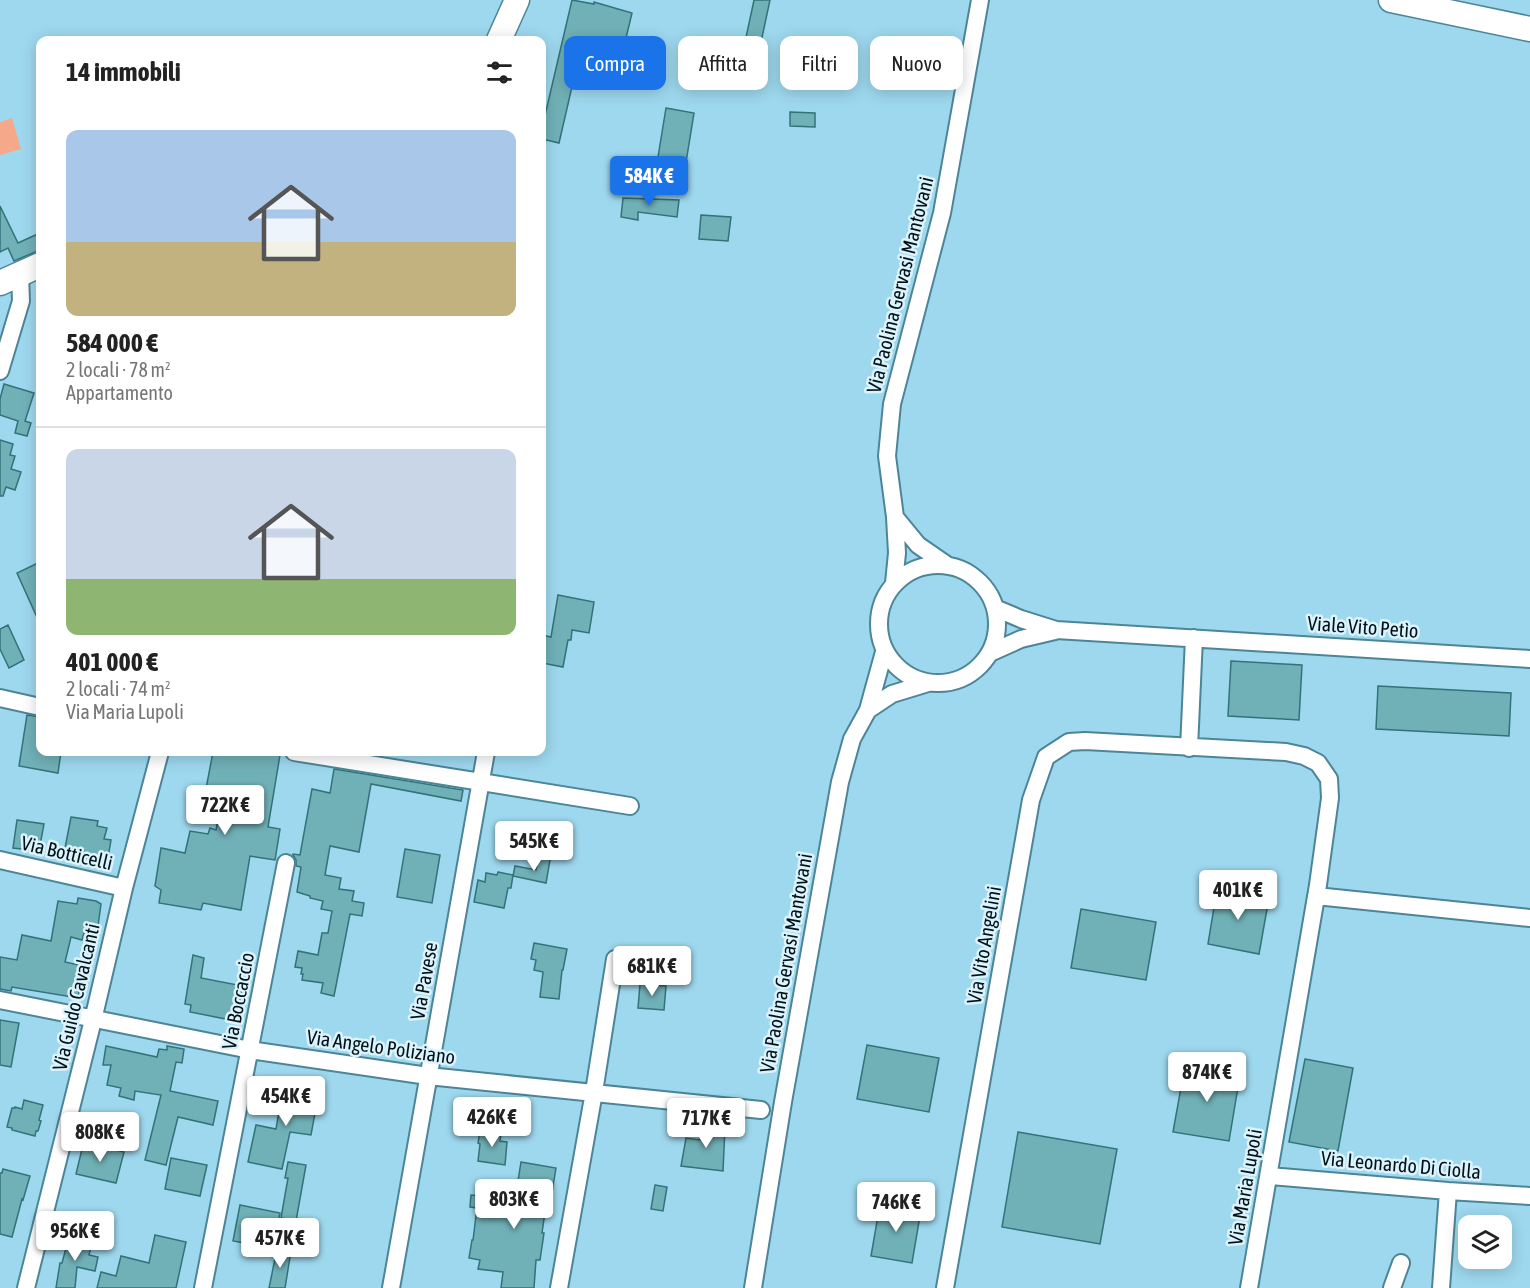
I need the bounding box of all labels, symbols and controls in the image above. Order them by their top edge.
chip: Compra [564,36,666,90]
chip: Affitta [678,36,768,90]
chip: Filtri [780,36,858,90]
chip: Nuovo [870,36,963,90]
icon: filters [483,56,516,89]
text: 14 immobili [66,57,181,87]
pin: 584K € [600,156,698,207]
text: 584K € [624,164,674,187]
icon: home [237,169,345,277]
street label: Via Paolina Gervasi Mantovani [861,174,938,396]
text: 584 000 € [66,328,158,358]
text: 2 locali · 78 m² [66,358,171,381]
text: Appartamento [66,381,173,404]
icon: home [237,488,345,596]
street label: Viale Vito Petìo [1307,611,1419,642]
text: 401 000 € [66,647,158,677]
text: 2 locali · 74 m² [66,677,171,700]
text: Via Maria Lupoli [66,700,184,723]
pin: 722K € [176,785,274,836]
text: 722K € [200,793,250,816]
pin: 545K € [485,821,583,872]
text: 545K € [509,829,559,852]
street label: Via Botticelli [19,831,115,874]
street label: Via Paolina Gervasi Mantovani [755,851,816,1074]
pin: 401K € [1189,870,1287,921]
text: 401K € [1213,878,1263,901]
street label: Via Vito Angelini [962,884,1005,1006]
street label: Via Guido Cavalcanti [47,921,104,1073]
street label: Via Pavese [405,940,442,1022]
pin: 681K € [603,946,701,997]
street label: Via Boccaccio [217,950,258,1051]
text: 681K € [627,954,677,977]
street label: Via Angelo Poliziano [305,1025,457,1068]
pin: 874K € [1158,1052,1256,1103]
text: 874K € [1182,1060,1232,1083]
pin: 454K € [237,1076,335,1127]
text: 454K € [261,1084,311,1107]
pin: 426K € [443,1097,541,1148]
pin: 717K € [657,1098,755,1149]
text: 426K € [467,1105,517,1128]
text: 717K € [681,1106,731,1129]
pin: 808K € [51,1112,149,1163]
text: 808K € [75,1120,125,1143]
street label: Via Maria Lupoli [1223,1127,1266,1247]
street label: Via Leonardo Di Ciolla [1320,1146,1482,1183]
pin: 803K € [465,1179,563,1230]
pin: 746K € [847,1182,945,1233]
text: 803K € [489,1187,539,1210]
text: 746K € [871,1190,921,1213]
pin: 956K € [26,1211,124,1262]
map controls [1458,1215,1512,1269]
button: layers [1458,1215,1512,1269]
pin: 457K € [231,1218,329,1269]
text: 956K € [50,1219,100,1242]
text: 457K € [255,1226,305,1249]

